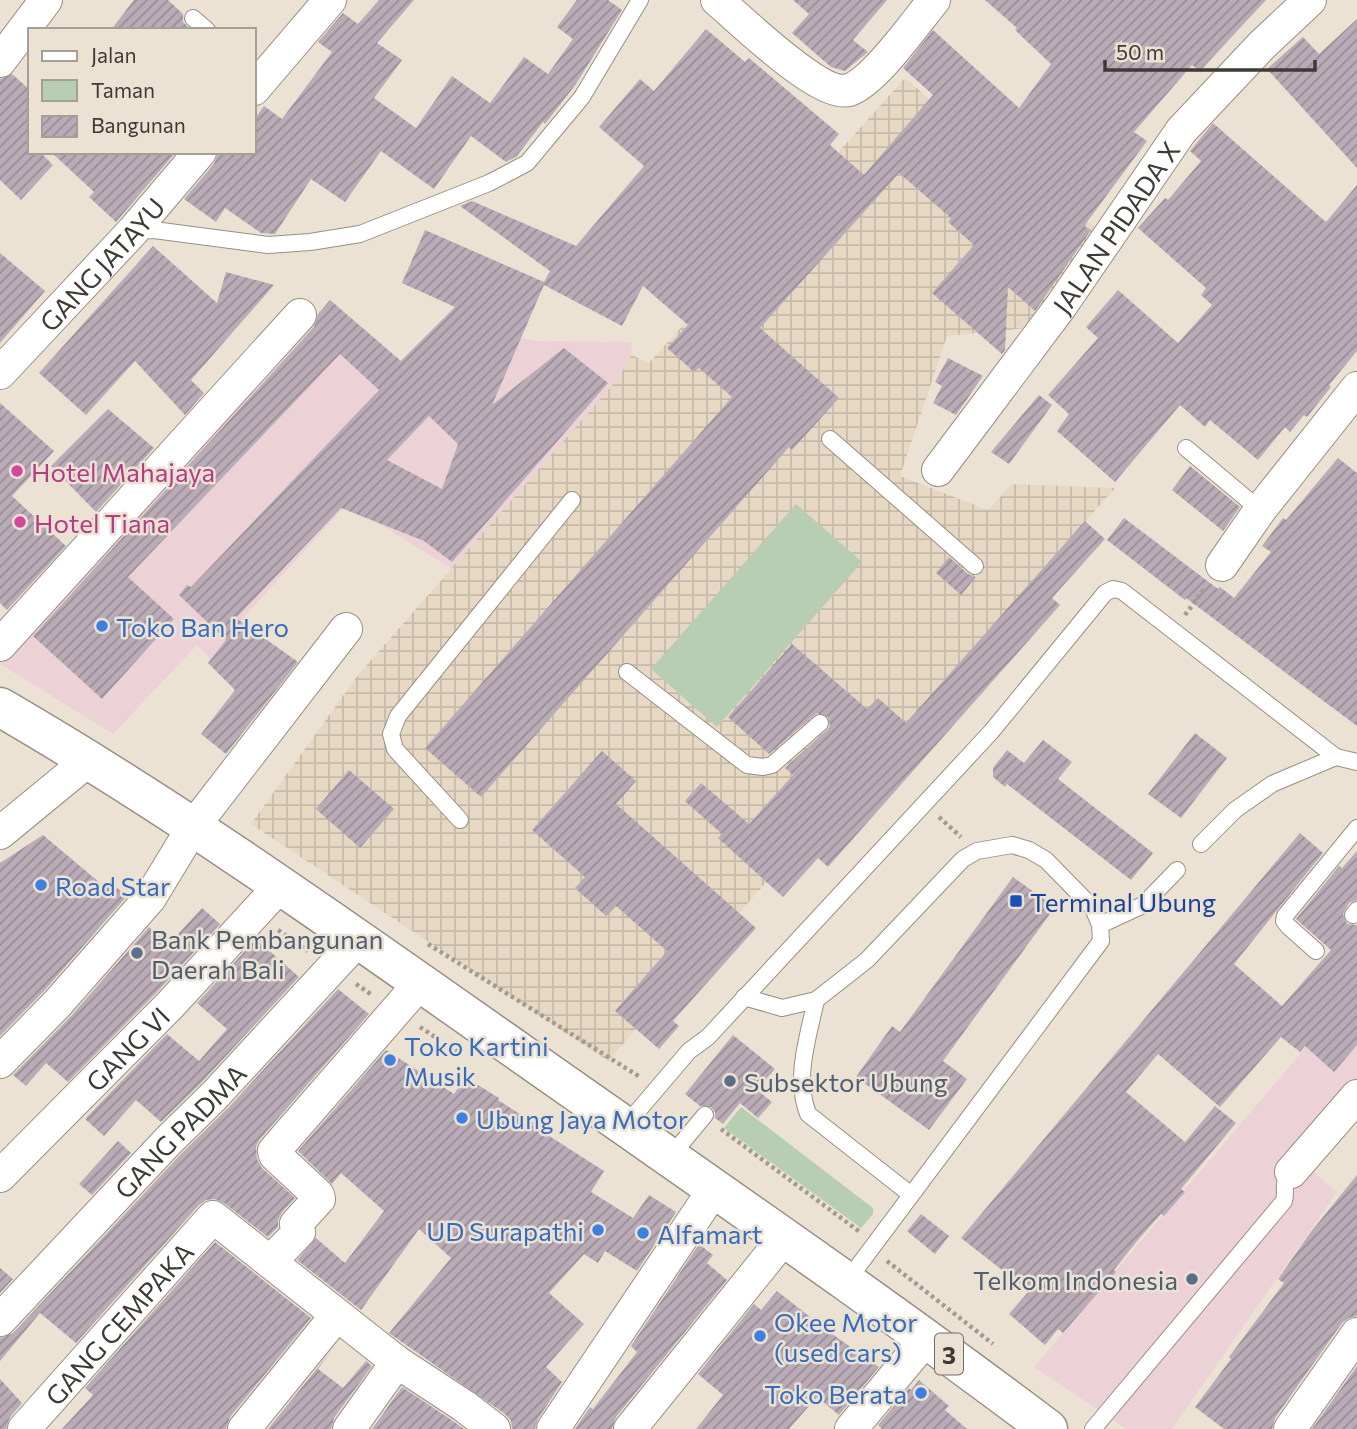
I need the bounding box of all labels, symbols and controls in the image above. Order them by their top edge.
legend [28,28,256,154]
scale bar [1105,28,1315,72]
text: 50 m [1116,39,1164,64]
text: Jalan [91,42,136,67]
text: Taman [91,77,155,102]
text: Bangunan [91,112,186,137]
street label: JALAN PIDADA X [1046,135,1185,319]
street label: GANG JATAYU [32,191,170,337]
place label: Hotel Mahajaya [31,456,215,487]
marker: Hotel Mahajaya [9,463,25,479]
place label: Hotel Tiana [34,507,170,538]
marker: Hotel Tiana [12,514,28,530]
place label: Toko Ban Hero [116,611,289,642]
marker: Toko Ban Hero [94,618,110,634]
place label: Road Star [55,870,170,901]
marker: Road Star [33,877,49,893]
place label: Terminal Ubung [1030,886,1216,917]
marker: Terminal Ubung [1008,893,1024,909]
place label: Bank Pembangunan Daerah Bali [151,923,384,984]
marker: Bank Pembangunan Daerah Bali [129,945,145,961]
street label: GANG VI [79,1000,175,1097]
place label: Toko Kartini Musik [404,1030,549,1091]
marker: Toko Kartini Musik [382,1052,398,1068]
street label: GANG PADMA [107,1057,252,1204]
place label: Subsektor Ubung [744,1066,948,1097]
marker: Subsektor Ubung [722,1073,738,1089]
place label: Ubung Jaya Motor [476,1103,688,1134]
marker: Ubung Jaya Motor [454,1110,470,1126]
place label: UD Surapathi [426,1215,584,1246]
place label: Alfamart [657,1218,762,1249]
marker: UD Surapathi [590,1222,606,1238]
marker: Alfamart [635,1225,651,1241]
street label: GANG CEMPAKA [38,1235,199,1411]
place label: Telkom Indonesia [973,1264,1178,1295]
marker: Telkom Indonesia [1184,1271,1200,1287]
place label: Okee Motor (used cars) [774,1306,918,1367]
marker: Okee Motor (used cars) [752,1328,768,1344]
road number: 3 [935,1334,963,1374]
place label: Toko Berata [764,1378,907,1409]
marker: Toko Berata [913,1385,929,1401]

